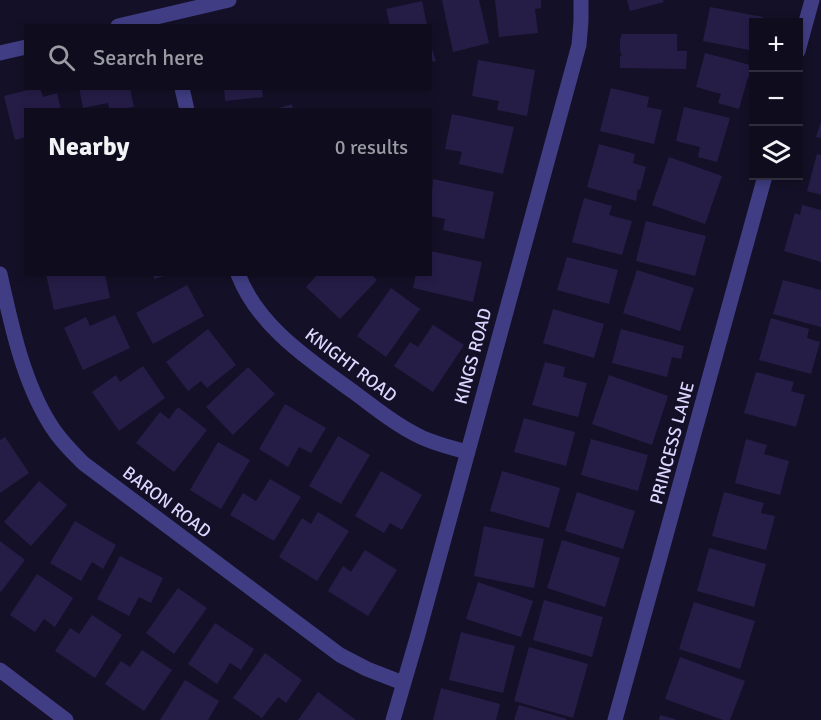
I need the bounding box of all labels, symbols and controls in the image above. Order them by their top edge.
map controls [749,18,803,180]
button: + [749,18,803,72]
search box [24,24,432,90]
icon: search [45,41,78,74]
text: Search here [93,44,204,71]
button: − [749,72,803,126]
button: layers [749,126,803,180]
text: Nearby [48,131,129,163]
text: 0 results [335,135,408,160]
street label: KINGS ROAD [450,306,496,406]
street label: KNIGHT ROAD [301,323,401,407]
street label: PRINCESS LANE [645,379,699,507]
street label: BARON ROAD [118,462,216,542]

